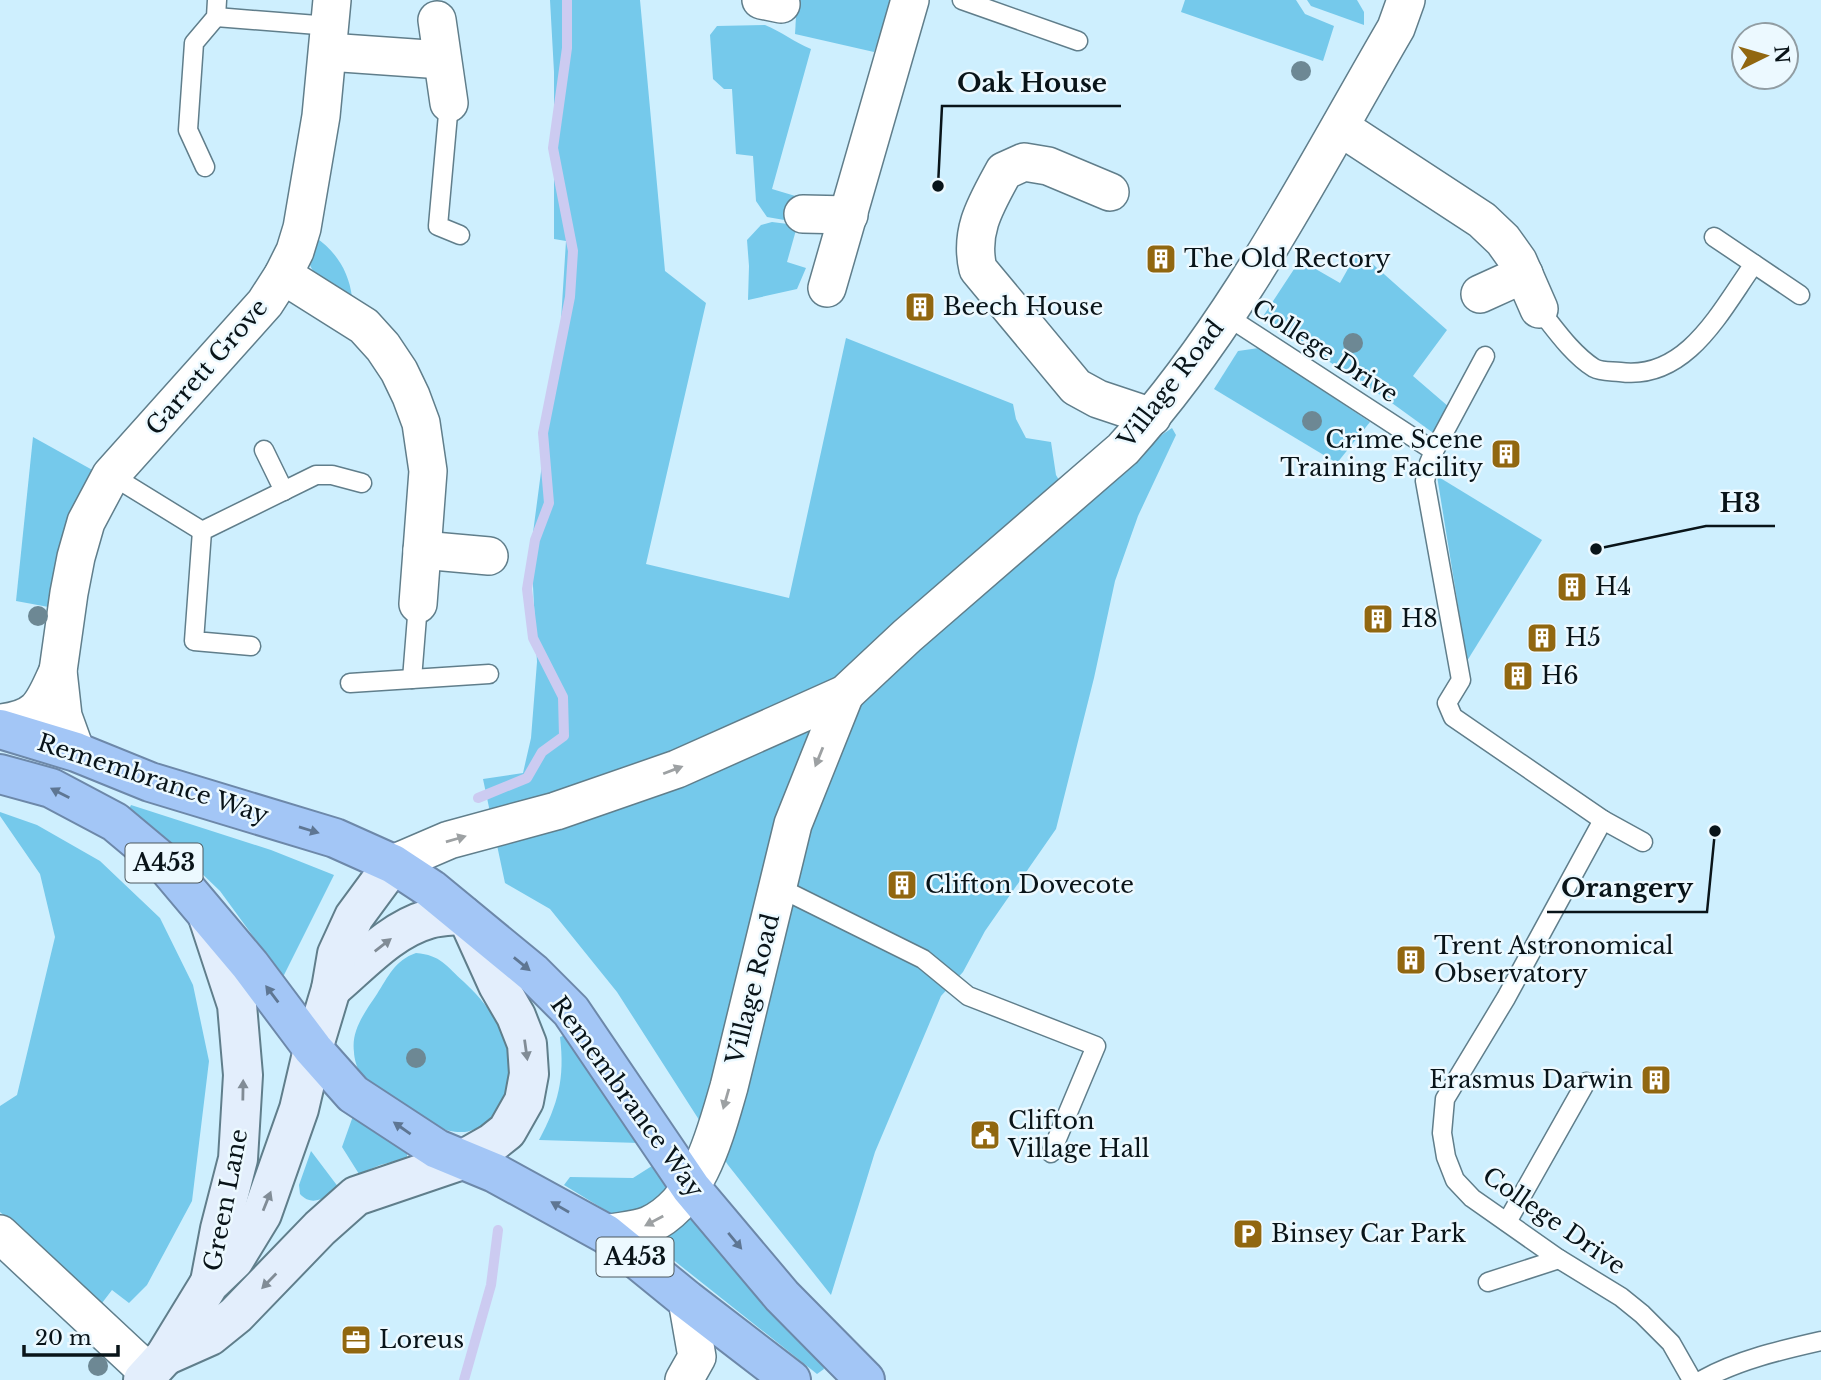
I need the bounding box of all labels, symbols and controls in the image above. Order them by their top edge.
north arrow [1730,21,1800,91]
text: N [1769,45,1794,65]
callout: Oak House [942,59,1121,106]
text: Oak House [957,67,1107,99]
building icon: The Old Rectory [1144,242,1178,276]
place label: The Old Rectory [1184,244,1391,273]
building icon: Beech House [903,290,937,324]
place label: Beech House [943,292,1103,321]
street label: Garrett Grove [140,293,274,441]
street label: College Drive [1247,293,1404,408]
street label: Village Road [1111,314,1230,454]
place label: Crime Scene Training Facility [1280,425,1484,482]
building icon: Crime Scene Training Facility [1489,437,1523,471]
callout: H3 [1706,479,1775,526]
text: H3 [1719,487,1761,519]
building icon: H4 [1555,570,1589,604]
place label: H4 [1595,572,1631,601]
building icon: H8 [1361,602,1395,636]
place label: H8 [1401,604,1438,633]
building icon: H5 [1525,621,1559,655]
place label: H5 [1565,623,1601,652]
building icon: H6 [1501,659,1535,693]
place label: H6 [1541,661,1579,690]
street label: Remembrance Way [34,727,273,830]
one-way arrow [813,746,824,767]
one-way arrow [663,764,684,775]
one-way arrow [50,787,70,798]
one-way arrow [299,826,320,836]
one-way arrow [446,833,467,843]
road number: A453 [125,844,202,883]
callout: Orangery [1547,865,1707,912]
building icon: Clifton Dovecote [885,868,919,902]
place label: Clifton Dovecote [925,870,1134,899]
text: Orangery [1561,872,1693,904]
street label: Village Road [720,910,785,1068]
place label: Trent Astronomical Observatory [1434,931,1674,988]
one-way arrow [374,939,392,953]
building icon: Trent Astronomical Observatory [1394,943,1428,977]
one-way arrow [514,956,531,971]
one-way arrow [265,986,280,1004]
street label: Remembrance Way [545,990,711,1203]
one-way arrow [521,1039,532,1061]
building icon: Erasmus Darwin [1639,1063,1673,1097]
place label: Erasmus Darwin [1429,1065,1633,1094]
one-way arrow [237,1079,249,1101]
one-way arrow [720,1089,730,1110]
place label: Clifton Village Hall [1007,1106,1150,1163]
public building icon: Clifton Village Hall [968,1118,1002,1152]
one-way arrow [392,1121,412,1134]
street label: Green Lane [198,1126,253,1273]
street label: College Drive [1477,1161,1631,1281]
one-way arrow [262,1191,273,1212]
one-way arrow [551,1201,570,1213]
one-way arrow [644,1214,664,1226]
parking icon: Binsey Car Park [1231,1217,1265,1251]
place label: Binsey Car Park [1271,1219,1466,1248]
one-way arrow [727,1233,742,1250]
road number: A453 [596,1238,674,1276]
one-way arrow [261,1272,277,1289]
scale bar [24,1314,119,1358]
office icon: Loreus [339,1323,373,1357]
text: 20 m [35,1325,92,1351]
place label: Loreus [379,1325,464,1354]

